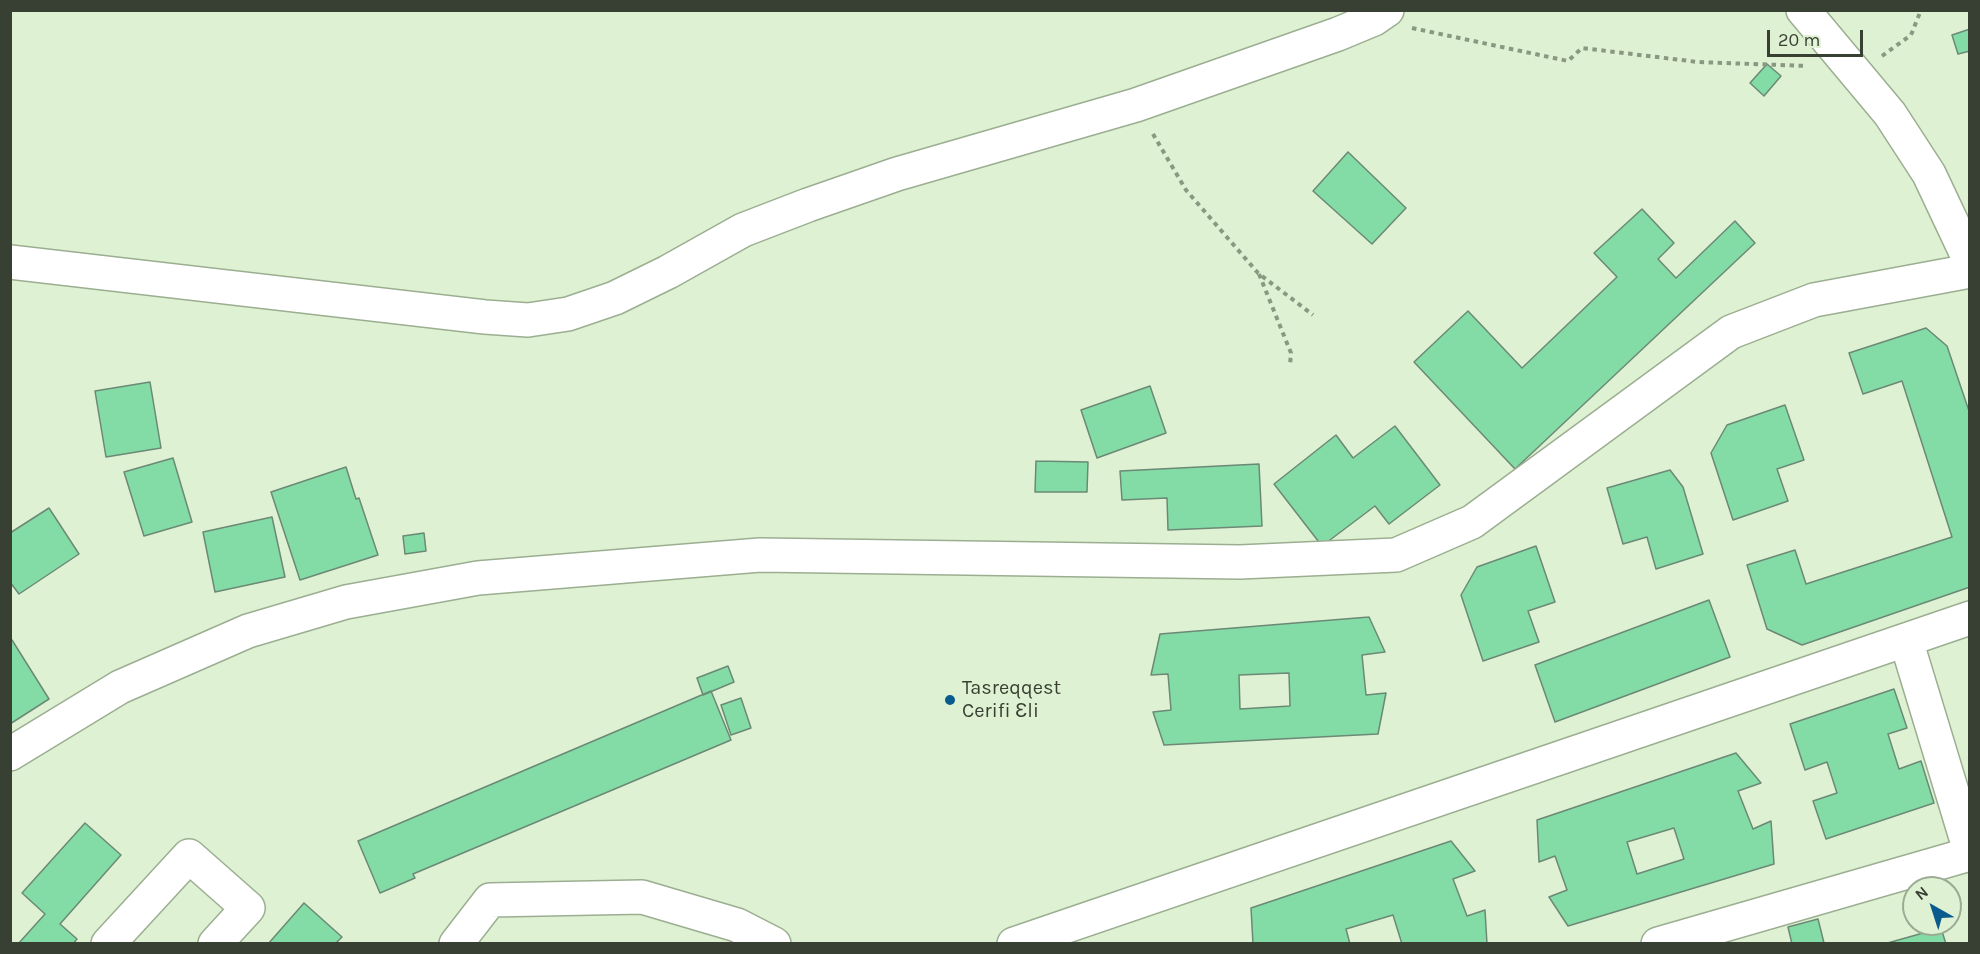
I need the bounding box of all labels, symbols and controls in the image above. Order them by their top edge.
scale bar [1770,18,1866,56]
text: 20 m [1778,29,1820,51]
place label: Tasreqqest Cerifi Ɛli [962,676,1061,723]
marker: Tasreqqest Cerifi Ɛli [943,693,957,707]
north arrow [1902,876,1962,936]
text: N [1911,882,1932,904]

